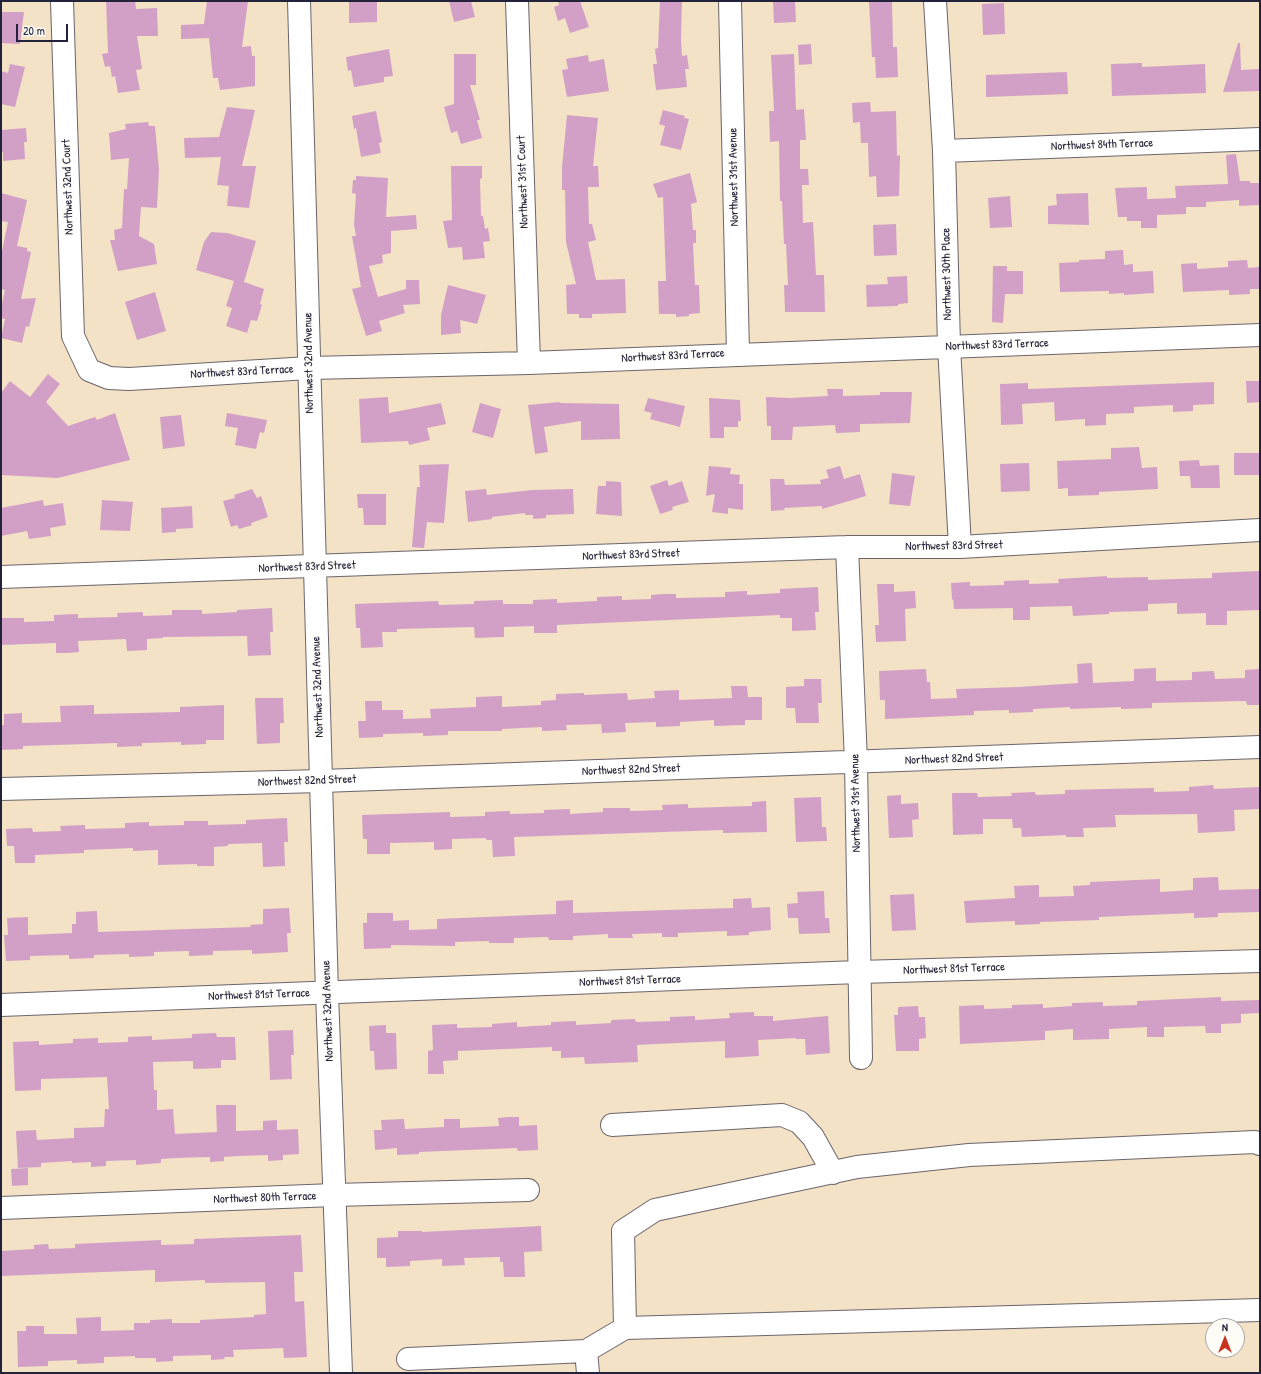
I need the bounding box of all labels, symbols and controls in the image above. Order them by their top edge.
scale bar [18,16,70,42]
text: 20 m [23,22,45,39]
street label: Northwest 31st Avenue [726,128,742,226]
street label: Northwest 31st Court [514,135,532,229]
street label: Northwest 84th Terrace [1051,136,1153,154]
street label: Northwest 32nd Court [59,139,77,235]
street label: Northwest 30th Place [939,228,955,320]
street label: Northwest 32nd Avenue [301,312,317,414]
street label: Northwest 83rd Terrace [945,336,1049,354]
street label: Northwest 83rd Terrace [621,346,725,366]
street label: Northwest 83rd Terrace [190,362,294,382]
street label: Northwest 83rd Street [905,538,1003,554]
street label: Northwest 83rd Street [582,546,680,564]
street label: Northwest 83rd Street [258,558,356,576]
street label: Northwest 32nd Avenue [309,636,327,738]
street label: Northwest 82nd Street [905,750,1003,768]
street label: Northwest 31st Avenue [848,754,864,852]
street label: Northwest 82nd Street [582,761,680,779]
street label: Northwest 82nd Street [258,772,356,790]
street label: Northwest 32nd Avenue [319,960,337,1062]
street label: Northwest 81st Terrace [903,960,1005,978]
street label: Northwest 81st Terrace [579,972,681,990]
street label: Northwest 81st Terrace [208,986,310,1004]
street label: Northwest 80th Terrace [213,1189,317,1207]
north arrow [1205,1318,1245,1358]
text: N [1222,1320,1228,1334]

